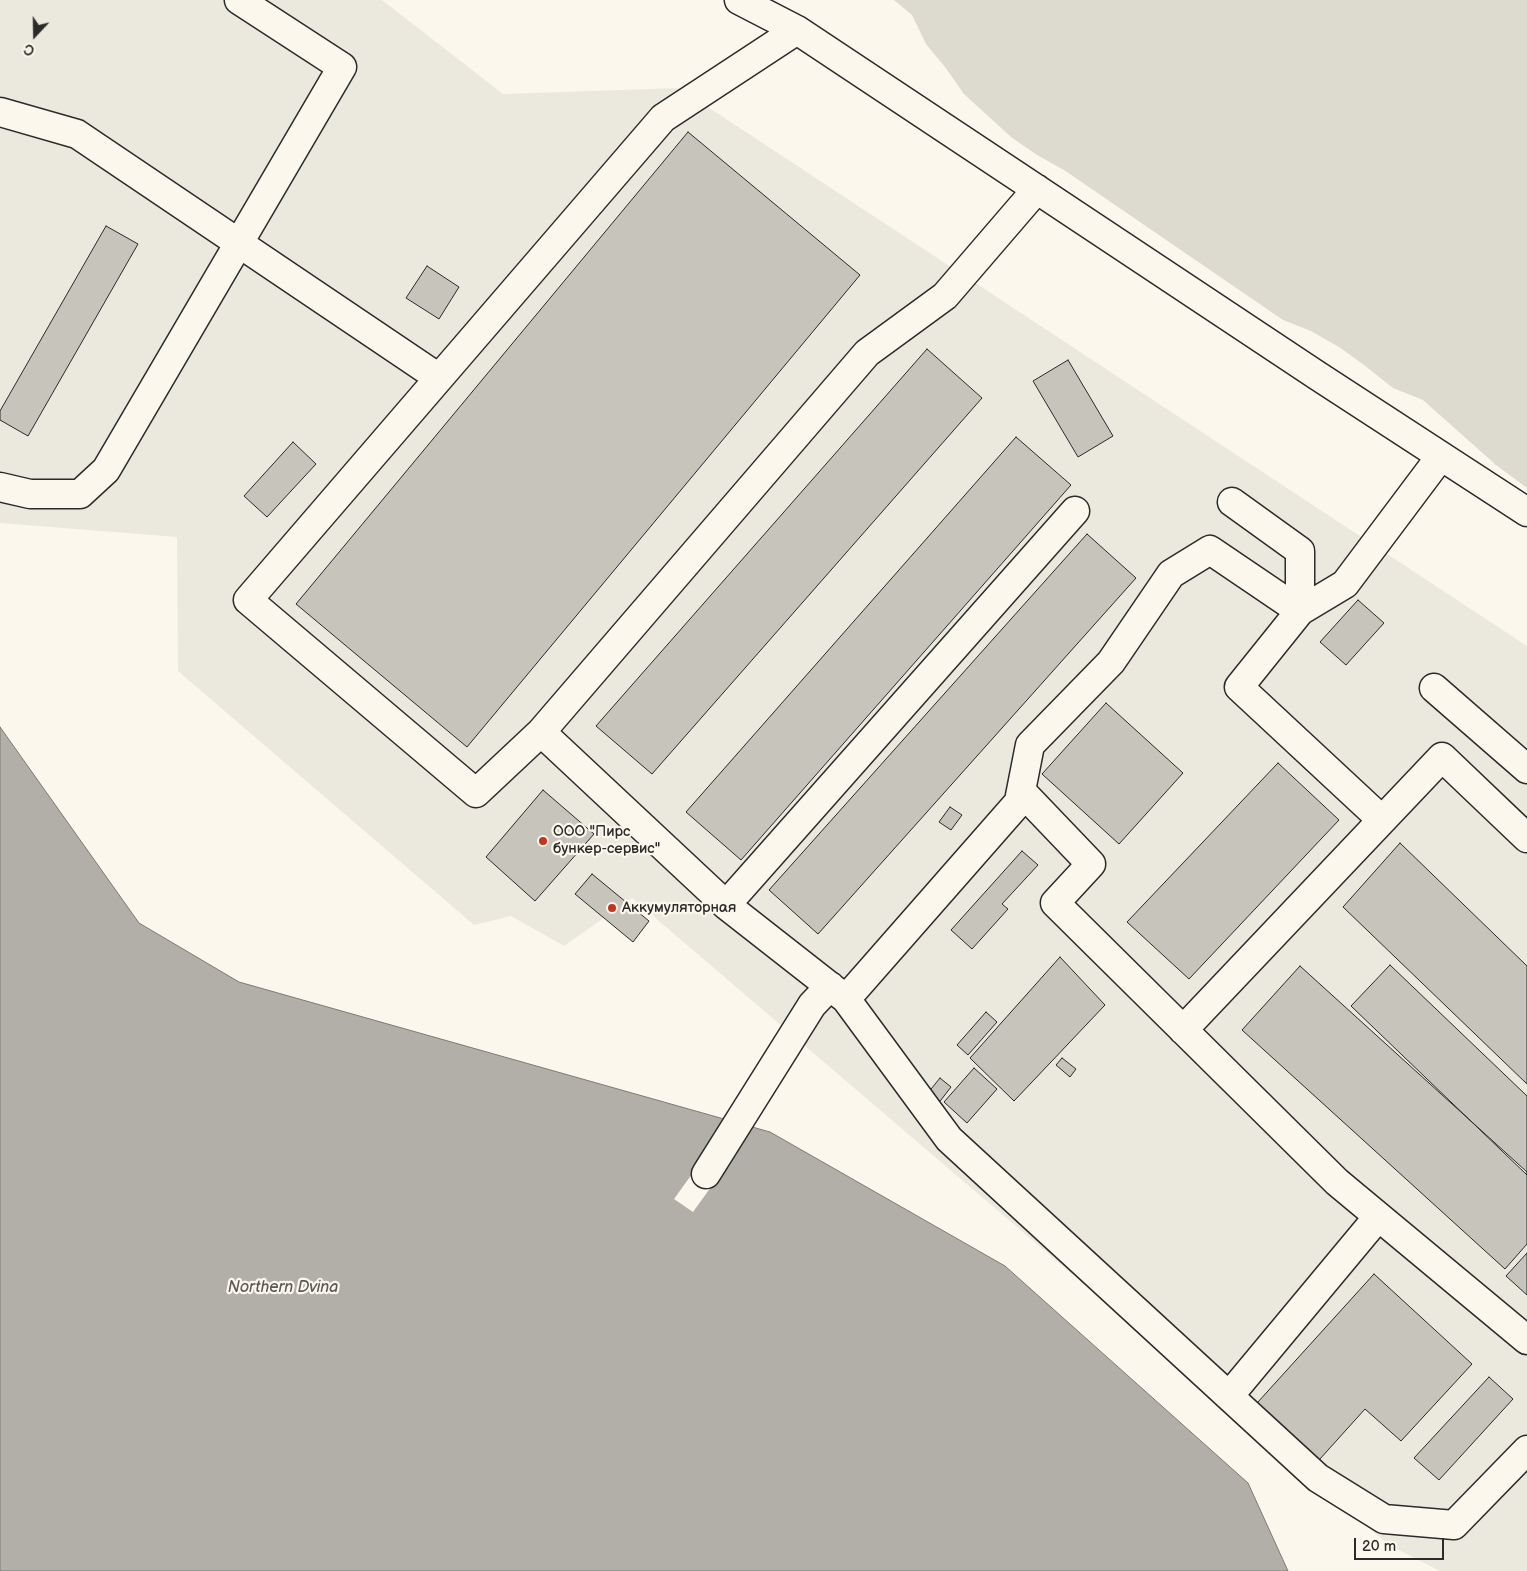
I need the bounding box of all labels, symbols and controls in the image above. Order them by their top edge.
north arrow [10,10,60,60]
text: С [22,40,37,59]
place label: ООО "Пирс бункер-сервис" [553,823,660,858]
marker: ООО "Пирс бункер-сервис" [537,835,549,847]
place label: Аккумуляторная [622,899,736,917]
marker: Аккумуляторная [606,902,618,914]
water label: Northern Dvina [228,1278,338,1298]
scale bar [1357,1528,1447,1560]
text: 20 m [1362,1537,1396,1556]

